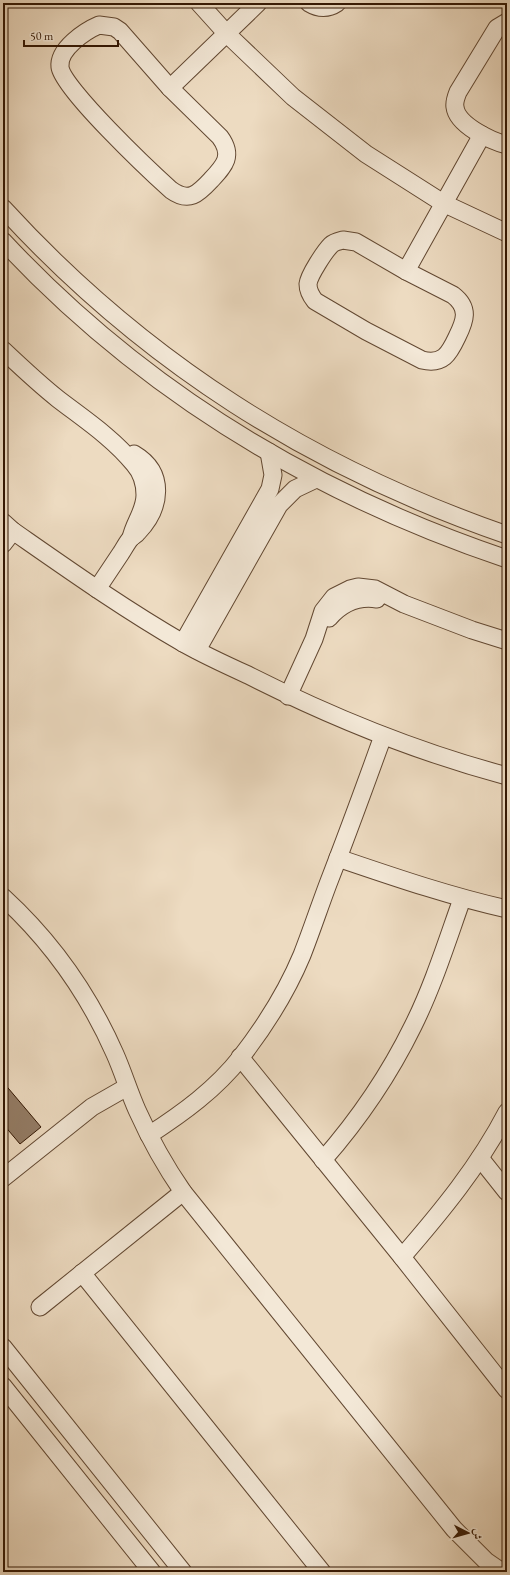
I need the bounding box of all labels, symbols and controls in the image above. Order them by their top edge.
scale bar [24,22,118,48]
text: 50 m [30,28,54,44]
north arrow [448,1513,488,1553]
text: ش [470,1528,485,1540]

